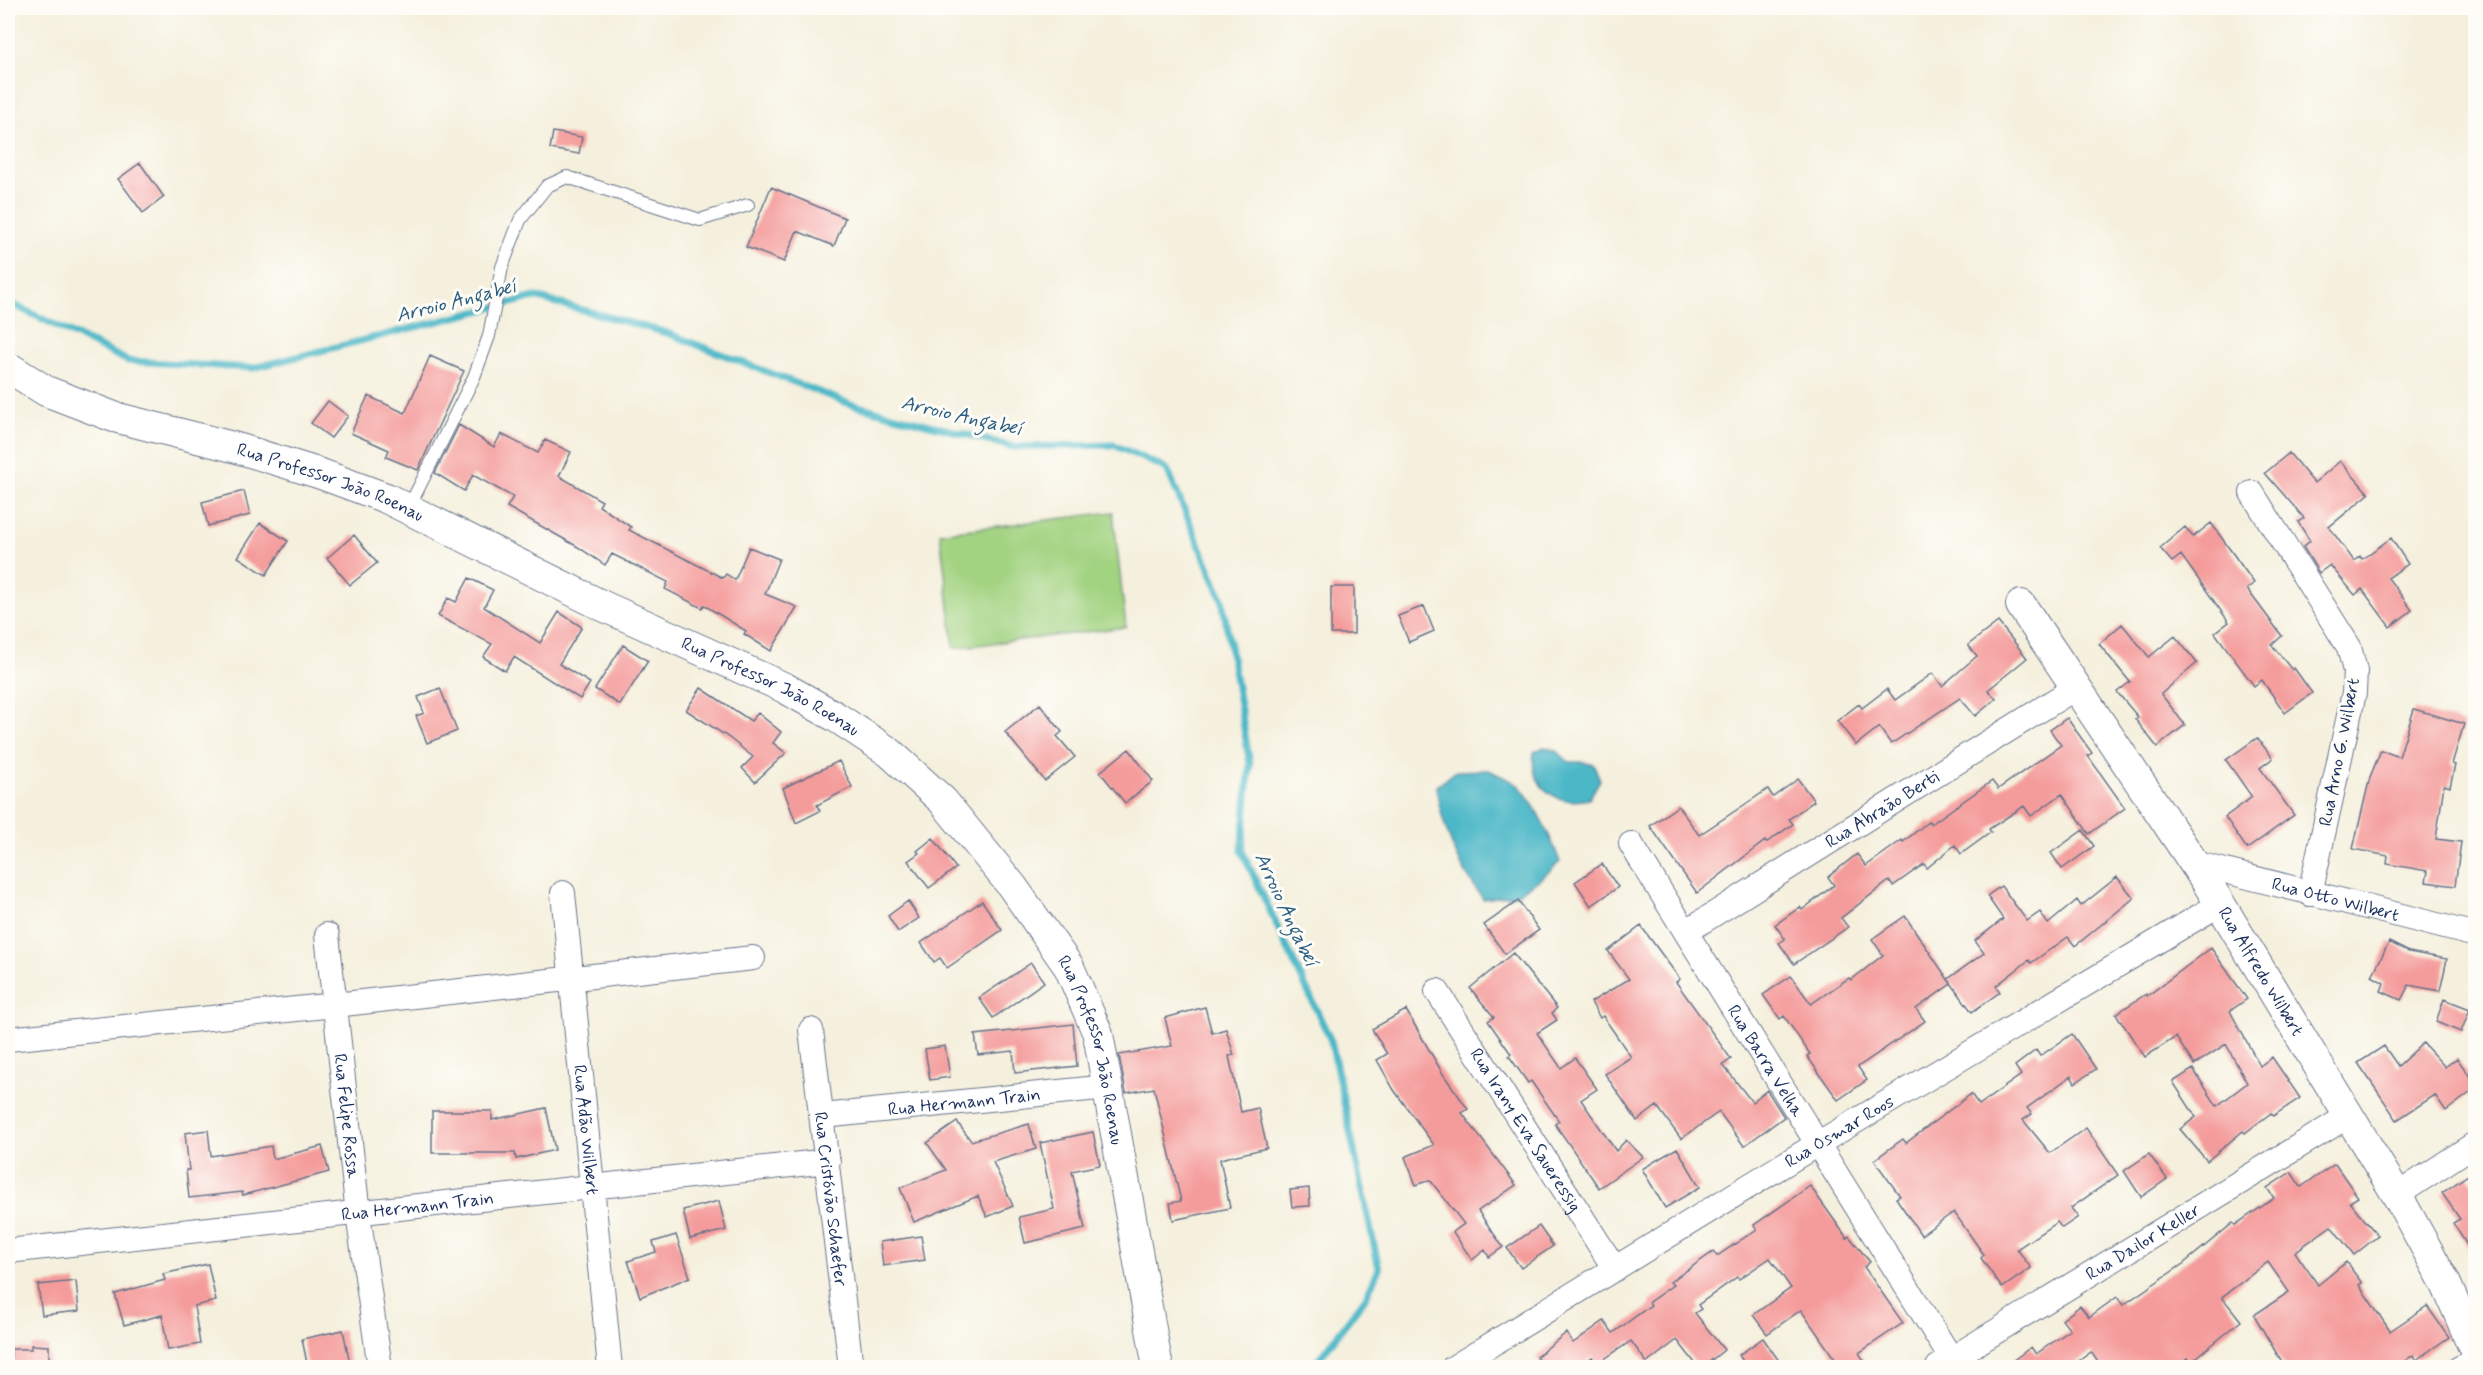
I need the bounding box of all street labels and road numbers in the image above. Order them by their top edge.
street label: Rua Professor João Roenau [234,438,428,528]
street label: Rua Professor João Roenau [677,632,864,742]
street label: Rua Arno G. Wilbert [2314,676,2366,828]
street label: Rua Abraão Berti [1821,765,1944,854]
street label: Rua Otto Wilbert [2269,872,2402,928]
street label: Rua Alfredo Wilbert [2212,903,2309,1041]
street label: Rua Professor João Roenau [1051,951,1129,1147]
street label: Rua Barra Velha [1721,1000,1809,1122]
street label: Rua Irany Eva Saueressig [1464,1044,1587,1217]
street label: Rua Felipe Rossa [327,1052,365,1180]
street label: Rua Adão Wilbert [567,1064,604,1196]
street label: Rua Hermann Train [887,1083,1042,1122]
street label: Rua Osmar Roos [1781,1090,1899,1174]
street label: Rua Cristóvão Schaefer [808,1110,852,1288]
street label: Rua Hermann Train [340,1187,495,1227]
street label: Rua Dailor Keller [2081,1198,2205,1287]

